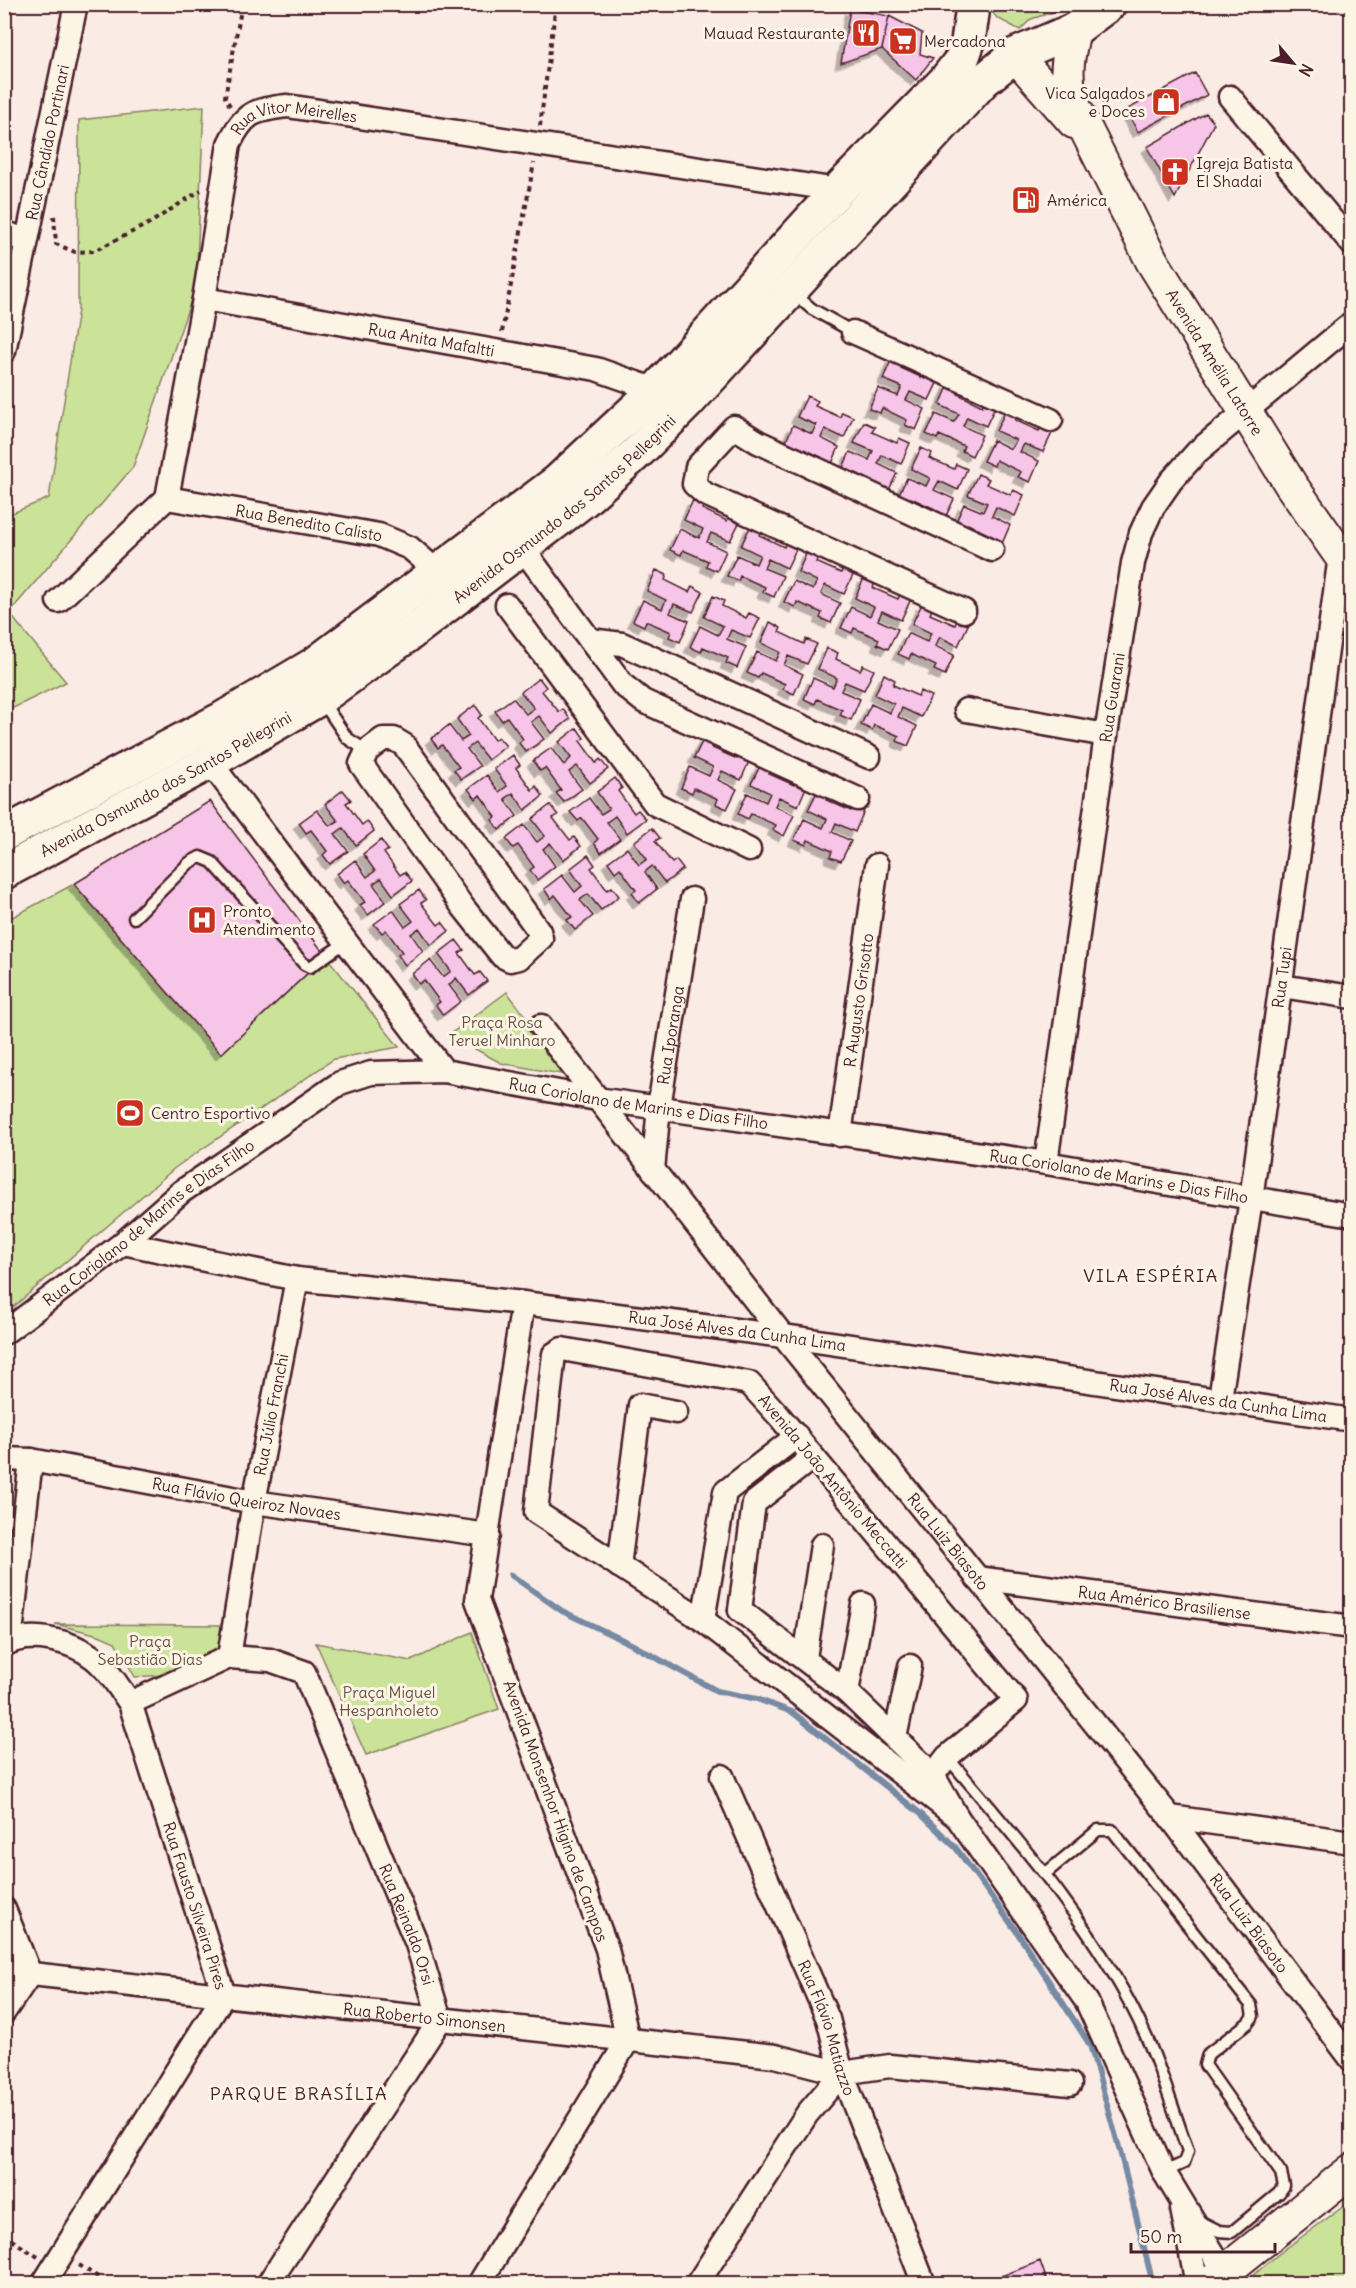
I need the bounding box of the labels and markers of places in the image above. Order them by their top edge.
restaurant icon: Mauad Restaurante [850,17,882,49]
place label: Mauad Restaurante [704,23,845,43]
supermarket icon: Mercadona [887,25,919,57]
place label: Mercadona [924,31,1006,51]
place label: Vica Salgados e Doces [1045,83,1145,121]
shop icon: Vica Salgados e Doces [1150,86,1182,118]
place label: Igreja Batista El Shadai [1196,153,1293,191]
church icon: Igreja Batista El Shadai [1159,156,1191,188]
fuel station icon: América [1010,184,1042,216]
place label: América [1047,190,1107,210]
place label: Pronto Atendimento [223,901,315,939]
hospital icon: Pronto Atendimento [186,904,218,936]
sports icon: Centro Esportivo [114,1097,146,1129]
place label: Centro Esportivo [151,1103,271,1123]

